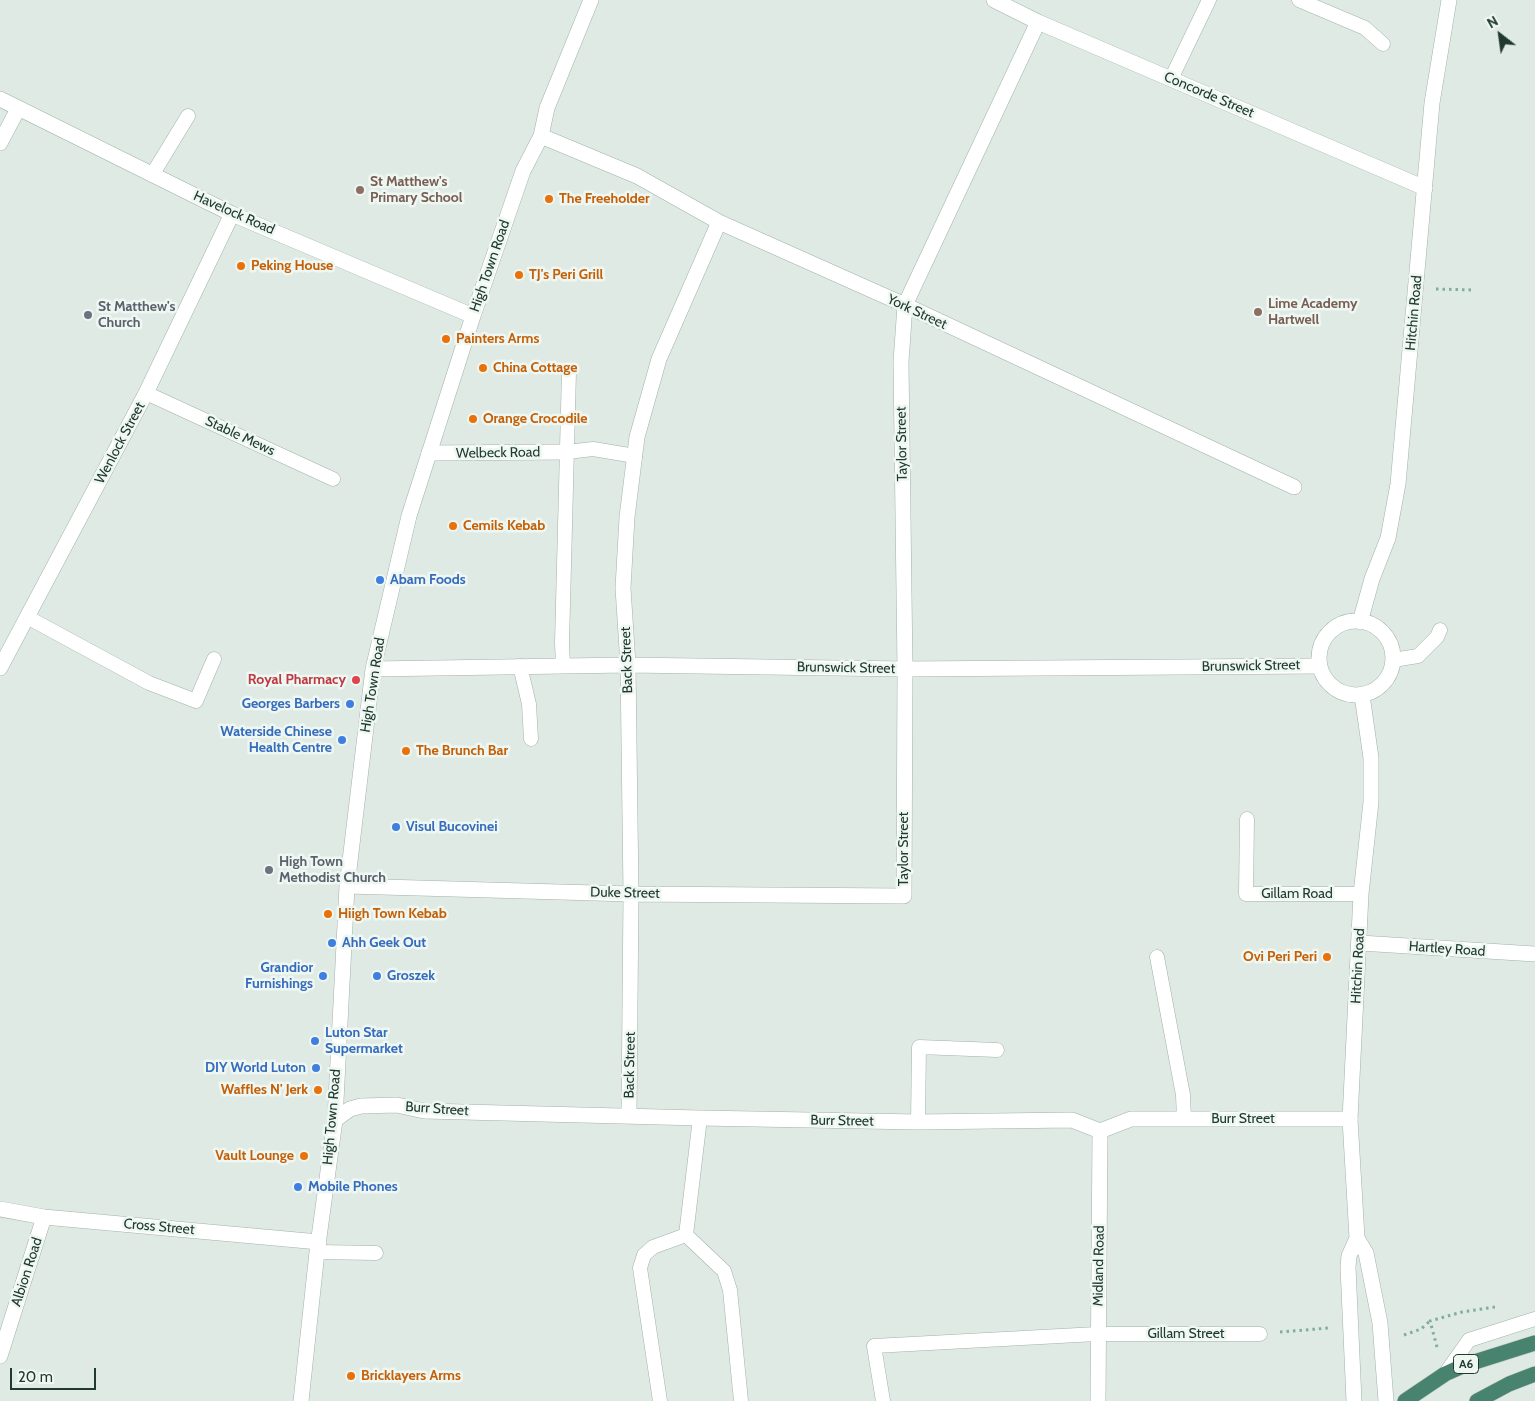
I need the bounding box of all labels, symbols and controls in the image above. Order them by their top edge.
north arrow [1475,10,1525,60]
text: N [1484,12,1501,32]
street label: Concorde Street [1161,68,1257,122]
place label: St Matthew's Primary School [370,174,462,206]
marker: St Matthew's Primary School [354,184,366,196]
street label: Havelock Road [191,188,277,238]
place label: The Freeholder [559,191,650,207]
marker: The Freeholder [543,193,555,205]
street label: High Town Road [466,218,514,314]
place label: Peking House [251,258,333,274]
marker: Peking House [235,260,247,272]
place label: TJ's Peri Grill [529,267,603,283]
marker: TJ's Peri Grill [513,269,525,281]
street label: Hitchin Road [1402,275,1426,351]
street label: York Street [884,291,950,333]
place label: Lime Academy Hartwell [1268,296,1357,328]
place label: St Matthew's Church [98,299,175,332]
marker: Lime Academy Hartwell [1252,306,1264,318]
marker: St Matthew's Church [82,309,94,321]
place label: Painters Arms [456,331,539,347]
marker: Painters Arms [440,333,452,345]
place label: China Cottage [493,360,578,376]
marker: China Cottage [477,362,489,374]
street label: Wenlock Street [91,399,149,487]
street label: Taylor Street [893,407,911,481]
place label: Orange Crocodile [483,411,588,427]
street label: Stable Mews [202,413,278,459]
marker: Orange Crocodile [467,413,479,425]
street label: Welbeck Road [456,444,540,462]
place label: Cemils Kebab [463,518,545,534]
marker: Cemils Kebab [447,520,459,532]
place label: Abam Foods [390,572,466,588]
marker: Abam Foods [374,574,386,586]
street label: Back Street [617,626,637,694]
street label: High Town Road [357,636,389,734]
street label: Brunswick Street [1202,657,1300,675]
street label: Brunswick Street [797,659,895,677]
place label: Royal Pharmacy [248,672,346,688]
marker: Royal Pharmacy [350,674,362,686]
place label: Georges Barbers [242,696,340,712]
marker: Georges Barbers [344,698,356,710]
place label: Waterside Chinese Health Centre [220,724,332,756]
marker: Waterside Chinese Health Centre [336,734,348,746]
place label: The Brunch Bar [416,743,508,759]
marker: The Brunch Bar [400,745,412,757]
street label: Taylor Street [896,812,912,886]
place label: Visul Bucovinei [406,819,498,835]
marker: Visul Bucovinei [390,821,402,833]
place label: High Town Methodist Church [279,854,386,886]
marker: High Town Methodist Church [263,864,275,876]
street label: Duke Street [590,884,660,902]
street label: Gillam Road [1261,886,1333,902]
place label: Hiigh Town Kebab [338,906,447,922]
marker: Hiigh Town Kebab [322,908,334,920]
street label: Hitchin Road [1348,928,1368,1004]
place label: Ahh Geek Out [342,935,426,951]
marker: Ahh Geek Out [326,937,338,949]
street label: Hartley Road [1408,938,1486,960]
place label: Ovi Peri Peri [1243,949,1317,965]
marker: Ovi Peri Peri [1321,951,1333,963]
place label: Grandior Furnishings [245,960,313,992]
place label: Groszek [387,968,435,984]
marker: Grandior Furnishings [317,970,329,982]
marker: Groszek [371,970,383,982]
place label: Luton Star Supermarket [325,1025,403,1058]
street label: Back Street [621,1031,639,1099]
marker: Luton Star Supermarket [309,1035,321,1047]
place label: DIY World Luton [205,1060,306,1076]
marker: DIY World Luton [310,1062,322,1074]
street label: High Town Road [319,1068,345,1166]
place label: Waffles N' Jerk [221,1082,308,1098]
marker: Waffles N' Jerk [312,1084,324,1096]
street label: Burr Street [405,1098,469,1120]
street label: Burr Street [1211,1111,1275,1127]
street label: Burr Street [810,1112,874,1130]
place label: Vault Lounge [215,1148,294,1164]
marker: Vault Lounge [298,1150,310,1162]
place label: Mobile Phones [308,1179,398,1195]
marker: Mobile Phones [292,1181,304,1193]
street label: Cross Street [123,1216,195,1238]
street label: Midland Road [1090,1225,1108,1307]
street label: Albion Road [8,1235,46,1309]
street label: Gillam Street [1147,1326,1225,1342]
road number: A6 [1454,1355,1478,1374]
scale bar [12,1358,99,1390]
text: 20 m [18,1368,53,1386]
place label: Bricklayers Arms [361,1368,461,1384]
marker: Bricklayers Arms [345,1370,357,1382]

